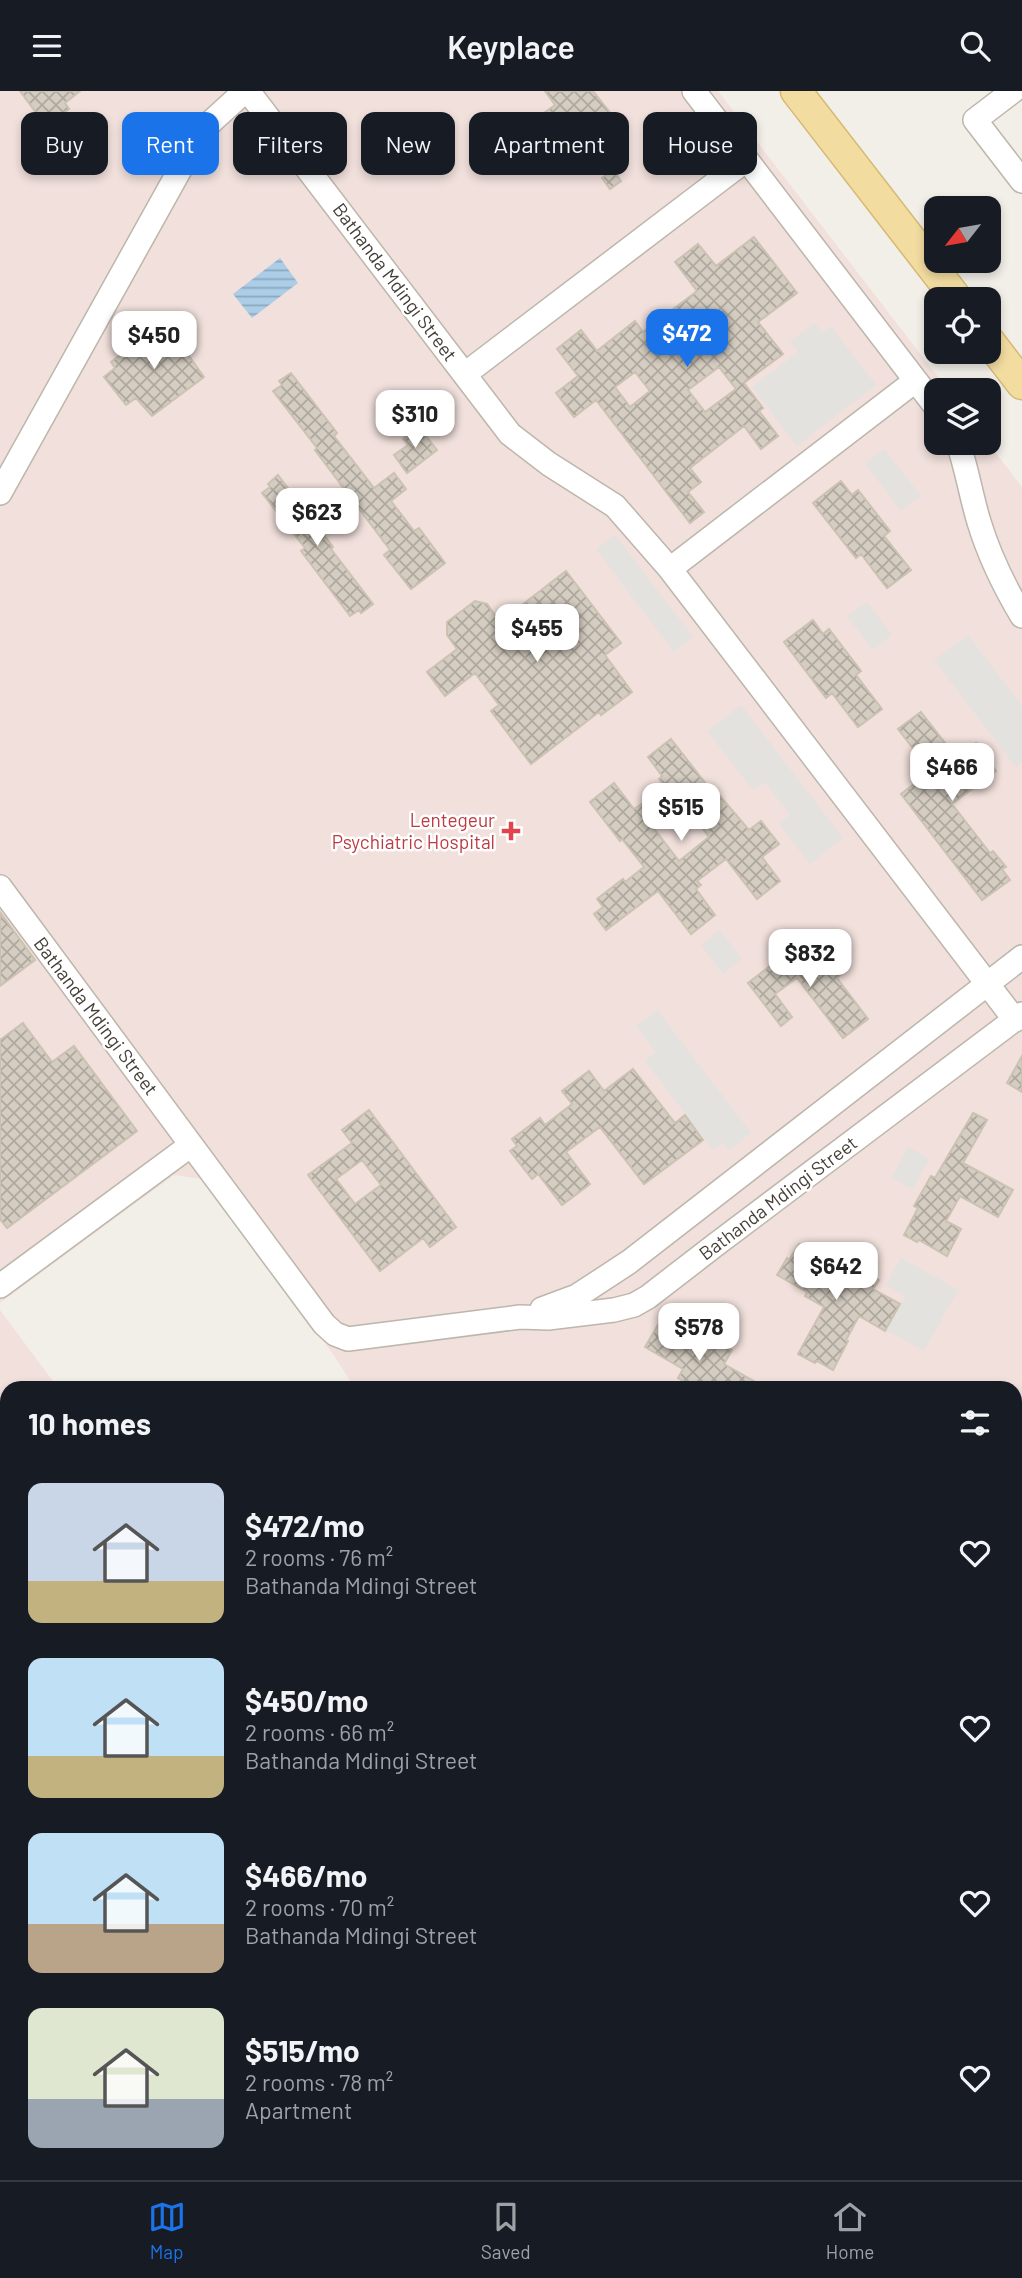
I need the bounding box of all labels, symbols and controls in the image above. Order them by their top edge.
icon: menu [28,27,66,65]
text: Keyplace [447,27,575,65]
icon: search [956,27,994,65]
chip: Buy [21,112,108,175]
chip: Rent [122,112,219,175]
chip: Filters [233,112,347,175]
chip: New [361,112,455,175]
chip: Apartment [469,112,629,175]
chip: House [643,112,757,175]
north arrow [924,196,1001,273]
map controls [924,196,1001,455]
street label: Bathanda Mdingi Street [328,198,462,365]
button: locate [924,287,1001,364]
pin: $472 [646,309,728,369]
pin: $450 [113,311,195,371]
text: $472 [662,318,712,346]
text: $450 [128,320,180,348]
button: layers [924,378,1001,455]
pin: $310 [374,391,456,450]
text: $310 [392,399,438,427]
pin: $623 [276,489,358,548]
text: $623 [292,497,342,525]
pin: $455 [496,605,578,664]
text: $455 [511,613,563,641]
pin: $466 [911,743,993,803]
text: $466 [926,752,978,780]
pin: $515 [640,783,722,843]
text: $515 [658,792,704,820]
place label: Lentegeur Psychiatric Hospital [332,808,495,853]
marker: Lentegeur Psychiatric Hospital [501,821,521,841]
pin: $832 [769,929,851,989]
street label: Bathanda Mdingi Street [29,932,163,1099]
text: $832 [785,938,835,966]
street label: Bathanda Mdingi Street [694,1131,861,1265]
pin: $642 [795,1243,877,1302]
text: $642 [810,1251,862,1279]
pin: $578 [658,1303,740,1363]
text: $578 [674,1312,724,1340]
icon: filters [956,1404,994,1442]
text: 10 homes [28,1405,151,1441]
text: $472/mo [245,1507,365,1543]
icon: home [84,1511,168,1595]
icon: heart [956,1534,994,1572]
text: 2 rooms · 76 m² [245,1543,393,1571]
text: Bathanda Mdingi Street [245,1571,477,1599]
text: $450/mo [245,1682,369,1718]
icon: home [84,1686,168,1770]
icon: heart [956,1709,994,1747]
text: 2 rooms · 66 m² [245,1718,394,1746]
text: Bathanda Mdingi Street [245,1746,477,1774]
text: $466/mo [245,1857,368,1893]
icon: home [84,1861,168,1945]
icon: heart [956,1884,994,1922]
text: 2 rooms · 70 m² [245,1893,394,1921]
text: Bathanda Mdingi Street [245,1921,477,1949]
text: $515/mo [245,2032,360,2068]
icon: home [84,2036,168,2120]
icon: heart [956,2059,994,2097]
text: 2 rooms · 78 m² [245,2068,393,2096]
text: Apartment [245,2096,352,2124]
tab: Map [148,2198,186,2263]
tab: Saved [481,2198,531,2263]
tab: Home [826,2198,874,2263]

